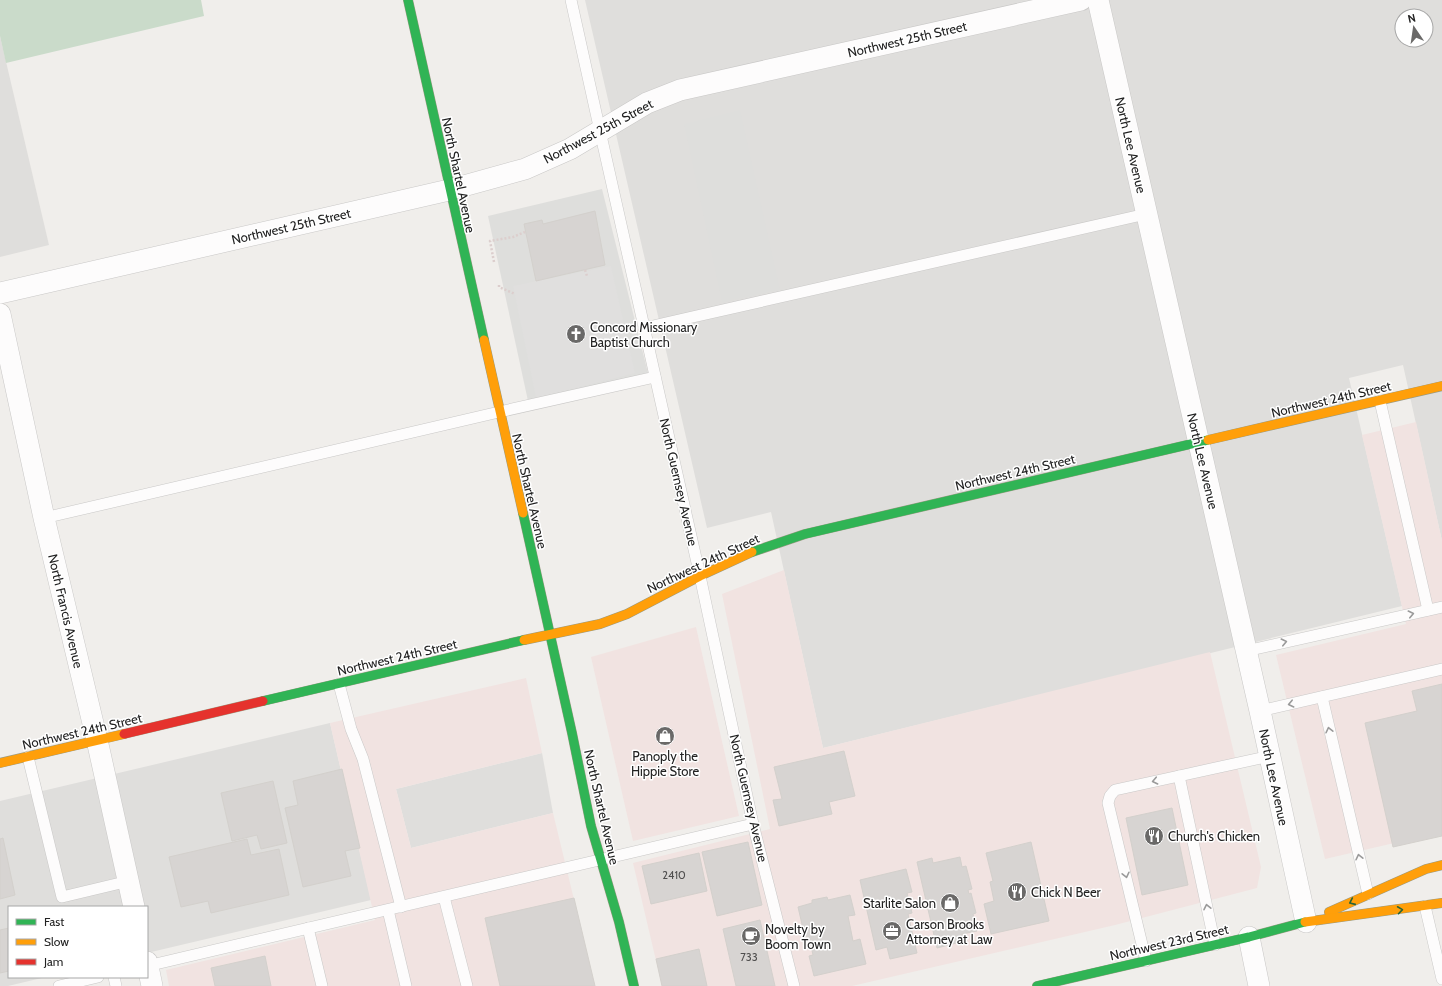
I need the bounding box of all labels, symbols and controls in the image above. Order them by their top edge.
north arrow [1394,8,1434,48]
text: N [1406,11,1417,26]
street label: Northwest 25th Street [846,17,969,61]
street label: Northwest 25th Street [540,95,656,167]
street label: North Lee Avenue [1112,95,1150,195]
street label: North Shartel Avenue [439,116,479,235]
street label: Northwest 25th Street [230,204,353,248]
place label: Concord Missionary Baptist Church [590,319,698,350]
church icon: Concord Missionary Baptist Church [565,323,587,345]
street label: Northwest 24th Street [1270,377,1393,421]
street label: North Lee Avenue [1184,411,1222,511]
street label: North Guernsey Avenue [656,416,702,548]
street label: North Shartel Avenue [509,432,551,550]
street label: Northwest 24th Street [954,450,1077,494]
street label: Northwest 24th Street [644,530,762,596]
street label: North Francis Avenue [45,552,87,670]
one-way arrow [1408,610,1414,618]
street label: Northwest 24th Street [336,635,459,679]
one-way arrow [1281,639,1288,647]
one-way arrow [1288,700,1294,708]
street label: Northwest 24th Street [21,709,144,753]
shop icon: Panoply the Hippie Store [654,725,676,747]
street label: North Lee Avenue [1256,727,1292,827]
one-way arrow [1326,727,1334,733]
street label: North Guernsey Avenue [726,732,772,864]
street label: North Shartel Avenue [581,748,623,866]
place label: Panoply the Hippie Store [631,748,699,779]
one-way arrow [1152,777,1158,785]
restaurant icon: Church's Chicken [1143,825,1165,847]
place label: Church's Chicken [1168,828,1260,844]
one-way arrow [1356,853,1364,860]
house number: 2410 [662,868,686,882]
one-way arrow [1121,872,1129,878]
restaurant icon: Chick N Beer [1006,881,1028,903]
place label: Chick N Beer [1031,884,1102,900]
shop icon: Starlite Salon [939,892,961,914]
place label: Starlite Salon [863,895,936,911]
one-way arrow [1348,897,1356,905]
one-way arrow [1203,903,1211,910]
legend [8,906,148,978]
one-way arrow [1397,906,1403,915]
text: Fast [44,914,64,929]
place label: Carson Brooks Attorney at Law [906,916,993,947]
office icon: Carson Brooks Attorney at Law [881,920,903,942]
street label: Northwest 23rd Street [1108,920,1231,963]
place label: Novelty by Boom Town [765,921,831,952]
cafe icon: Novelty by Boom Town [740,925,762,947]
text: Slow [44,934,69,949]
house number: 733 [740,950,758,964]
text: Jam [43,954,63,969]

